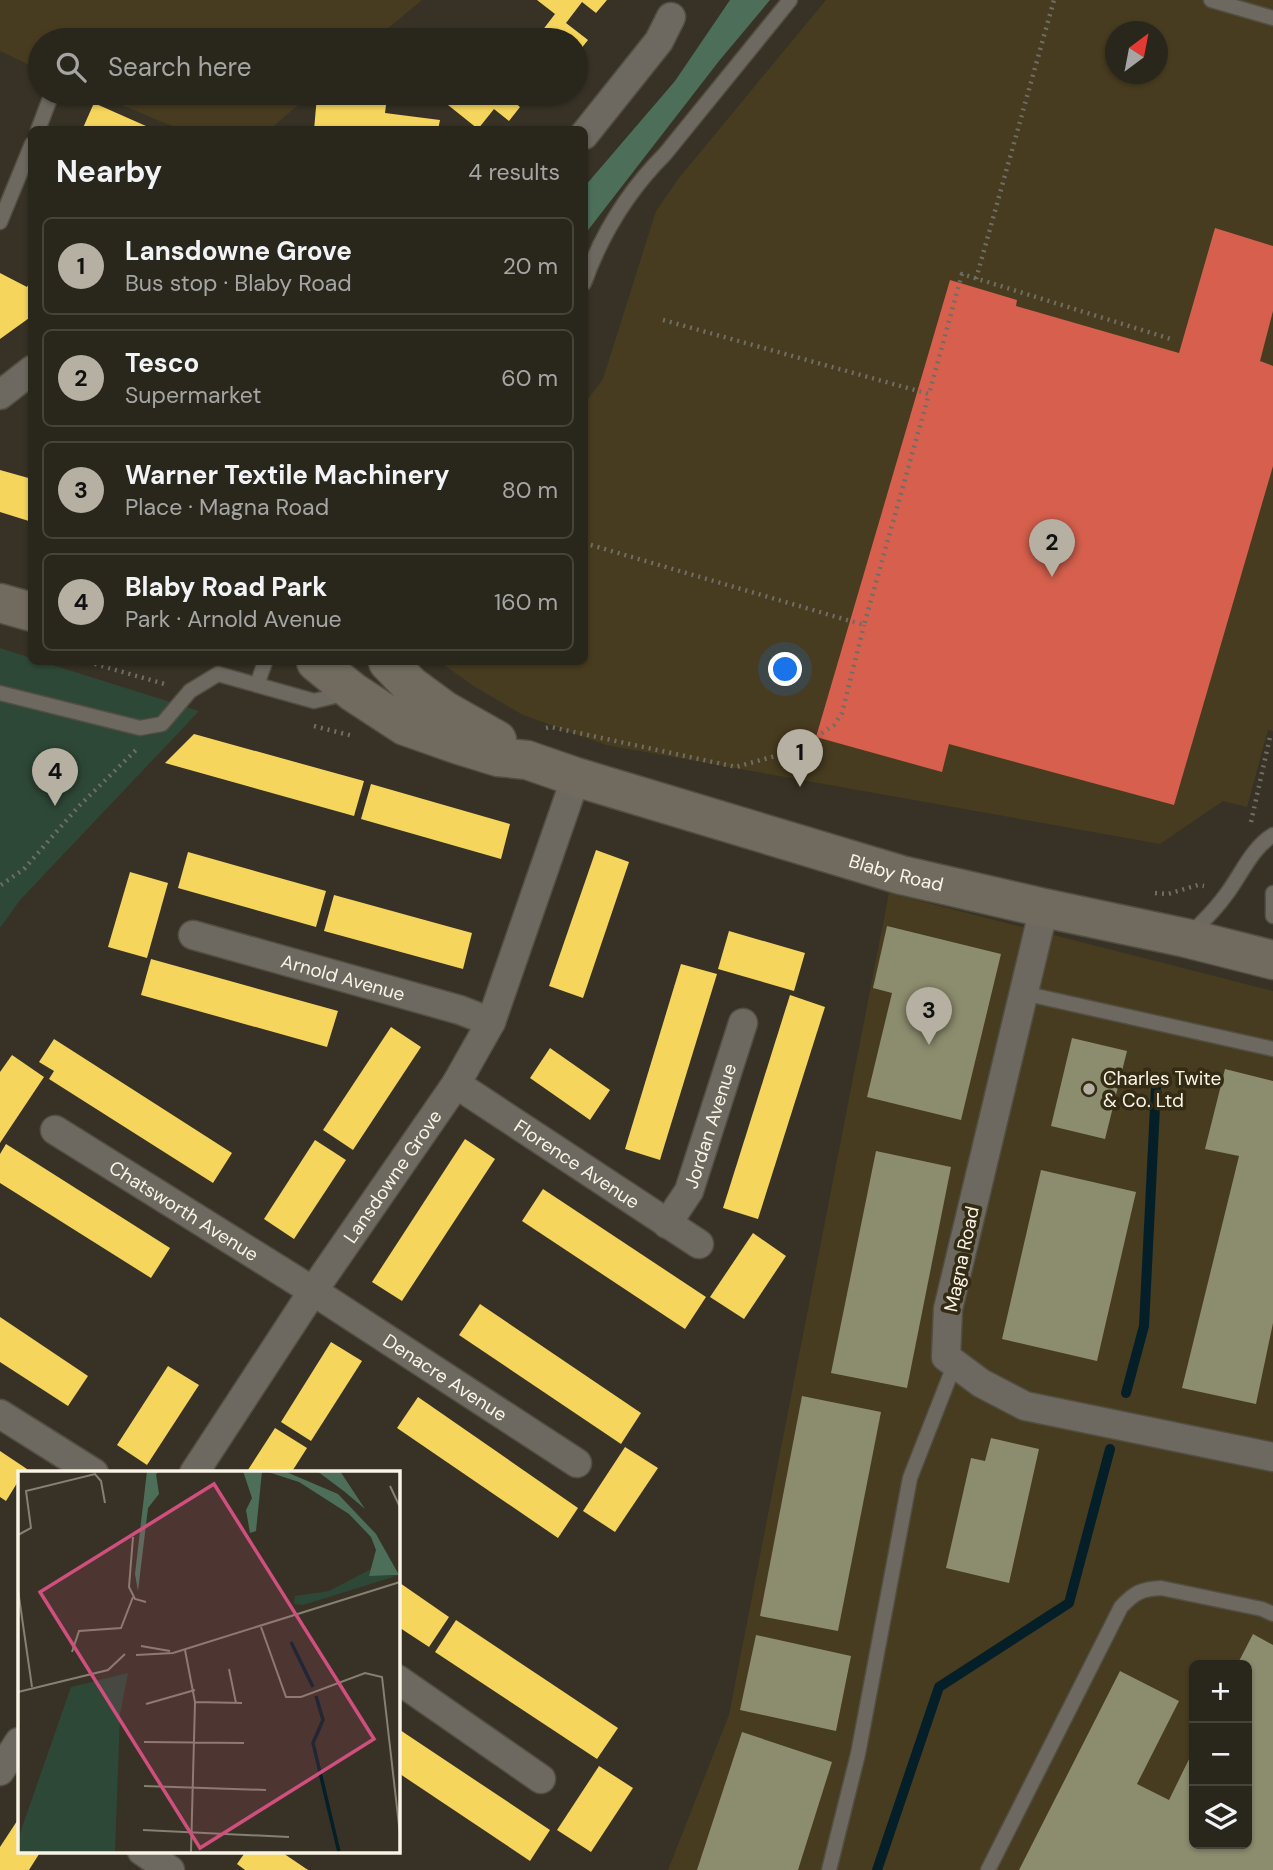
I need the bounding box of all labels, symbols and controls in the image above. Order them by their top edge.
north arrow [1105,21,1168,84]
search box [28,28,588,105]
icon: search [52,48,90,86]
text: Search here [108,50,251,84]
text: Nearby [56,152,162,191]
text: 4 results [468,157,560,187]
text: Lansdowne Grove [125,234,352,268]
text: 1 [77,251,85,281]
text: 20 m [503,251,558,281]
text: Bus stop · Blaby Road [125,268,352,298]
text: Tesco [125,346,199,380]
text: 2 [74,363,88,393]
text: 60 m [501,363,558,393]
text: Supermarket [125,380,261,410]
text: Warner Textile Machinery [125,458,449,492]
text: 3 [74,475,88,505]
text: 80 m [502,475,558,505]
text: Place · Magna Road [125,492,329,522]
pin: 2 [1029,519,1075,577]
text: Blaby Road Park [125,570,327,604]
text: 4 [74,587,88,617]
text: 160 m [494,587,558,617]
text: Park · Arnold Avenue [125,604,342,634]
your location [768,652,802,686]
pin: 1 [777,729,823,787]
pin: 4 [32,748,78,806]
street label: Blaby Road [846,848,946,897]
street label: Arnold Avenue [278,948,408,1007]
pin: 3 [906,987,952,1045]
street label: Jordan Avenue [679,1060,742,1192]
place label: Charles Twite & Co. Ltd [1103,1066,1221,1113]
marker: Charles Twite & Co. Ltd [1081,1081,1097,1097]
street label: Lansdowne Grove [338,1105,448,1248]
street label: Florence Avenue [509,1114,644,1215]
street label: Chatsworth Avenue [104,1155,263,1267]
street label: Magna Road [938,1204,985,1314]
street label: Denacre Avenue [378,1328,512,1427]
inset map [18,1471,399,1853]
map controls [1189,1660,1252,1849]
button: + [1189,1660,1252,1723]
button: − [1189,1723,1252,1786]
button: layers [1189,1786,1252,1849]

